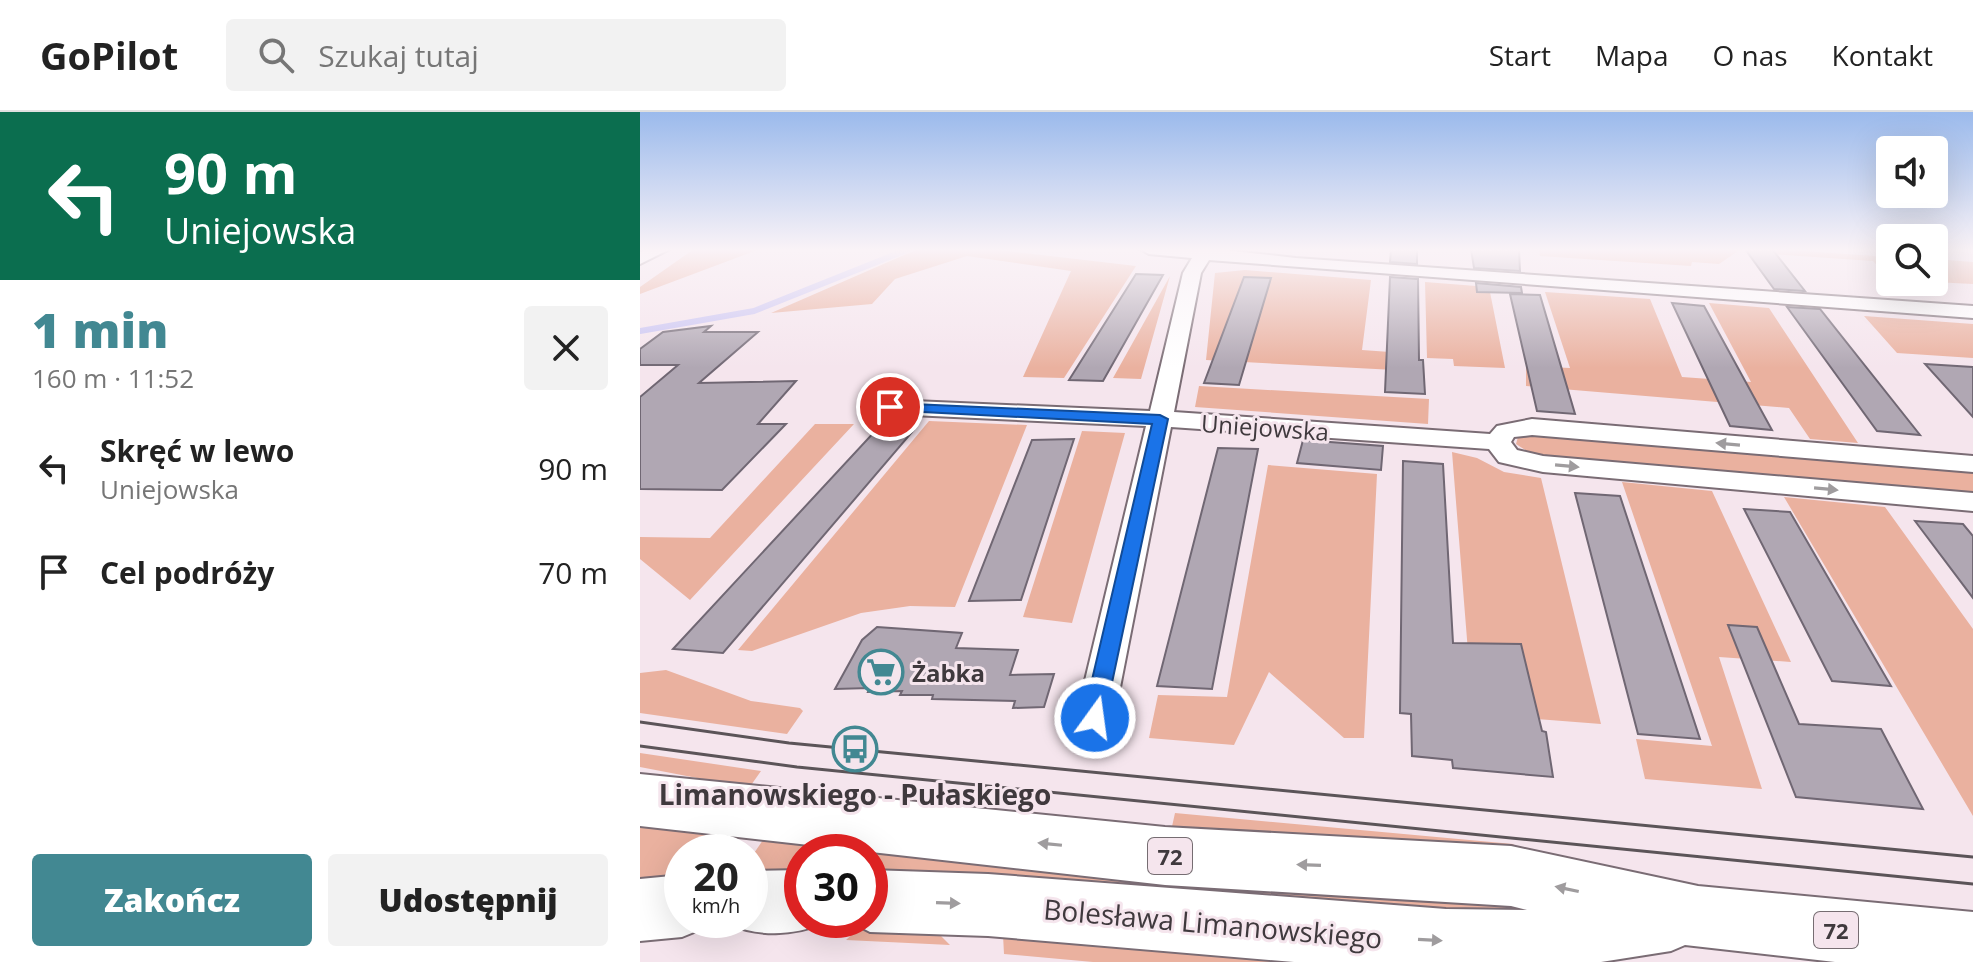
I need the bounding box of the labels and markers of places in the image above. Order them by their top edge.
pin [856,373,924,441]
supermarket icon: Żabka [857,648,905,696]
place label: Żabka [912,656,985,689]
bus stop icon: Limanowskiego - Pułaskiego [831,725,879,773]
place label: Limanowskiego - Pułaskiego [659,775,1051,813]

